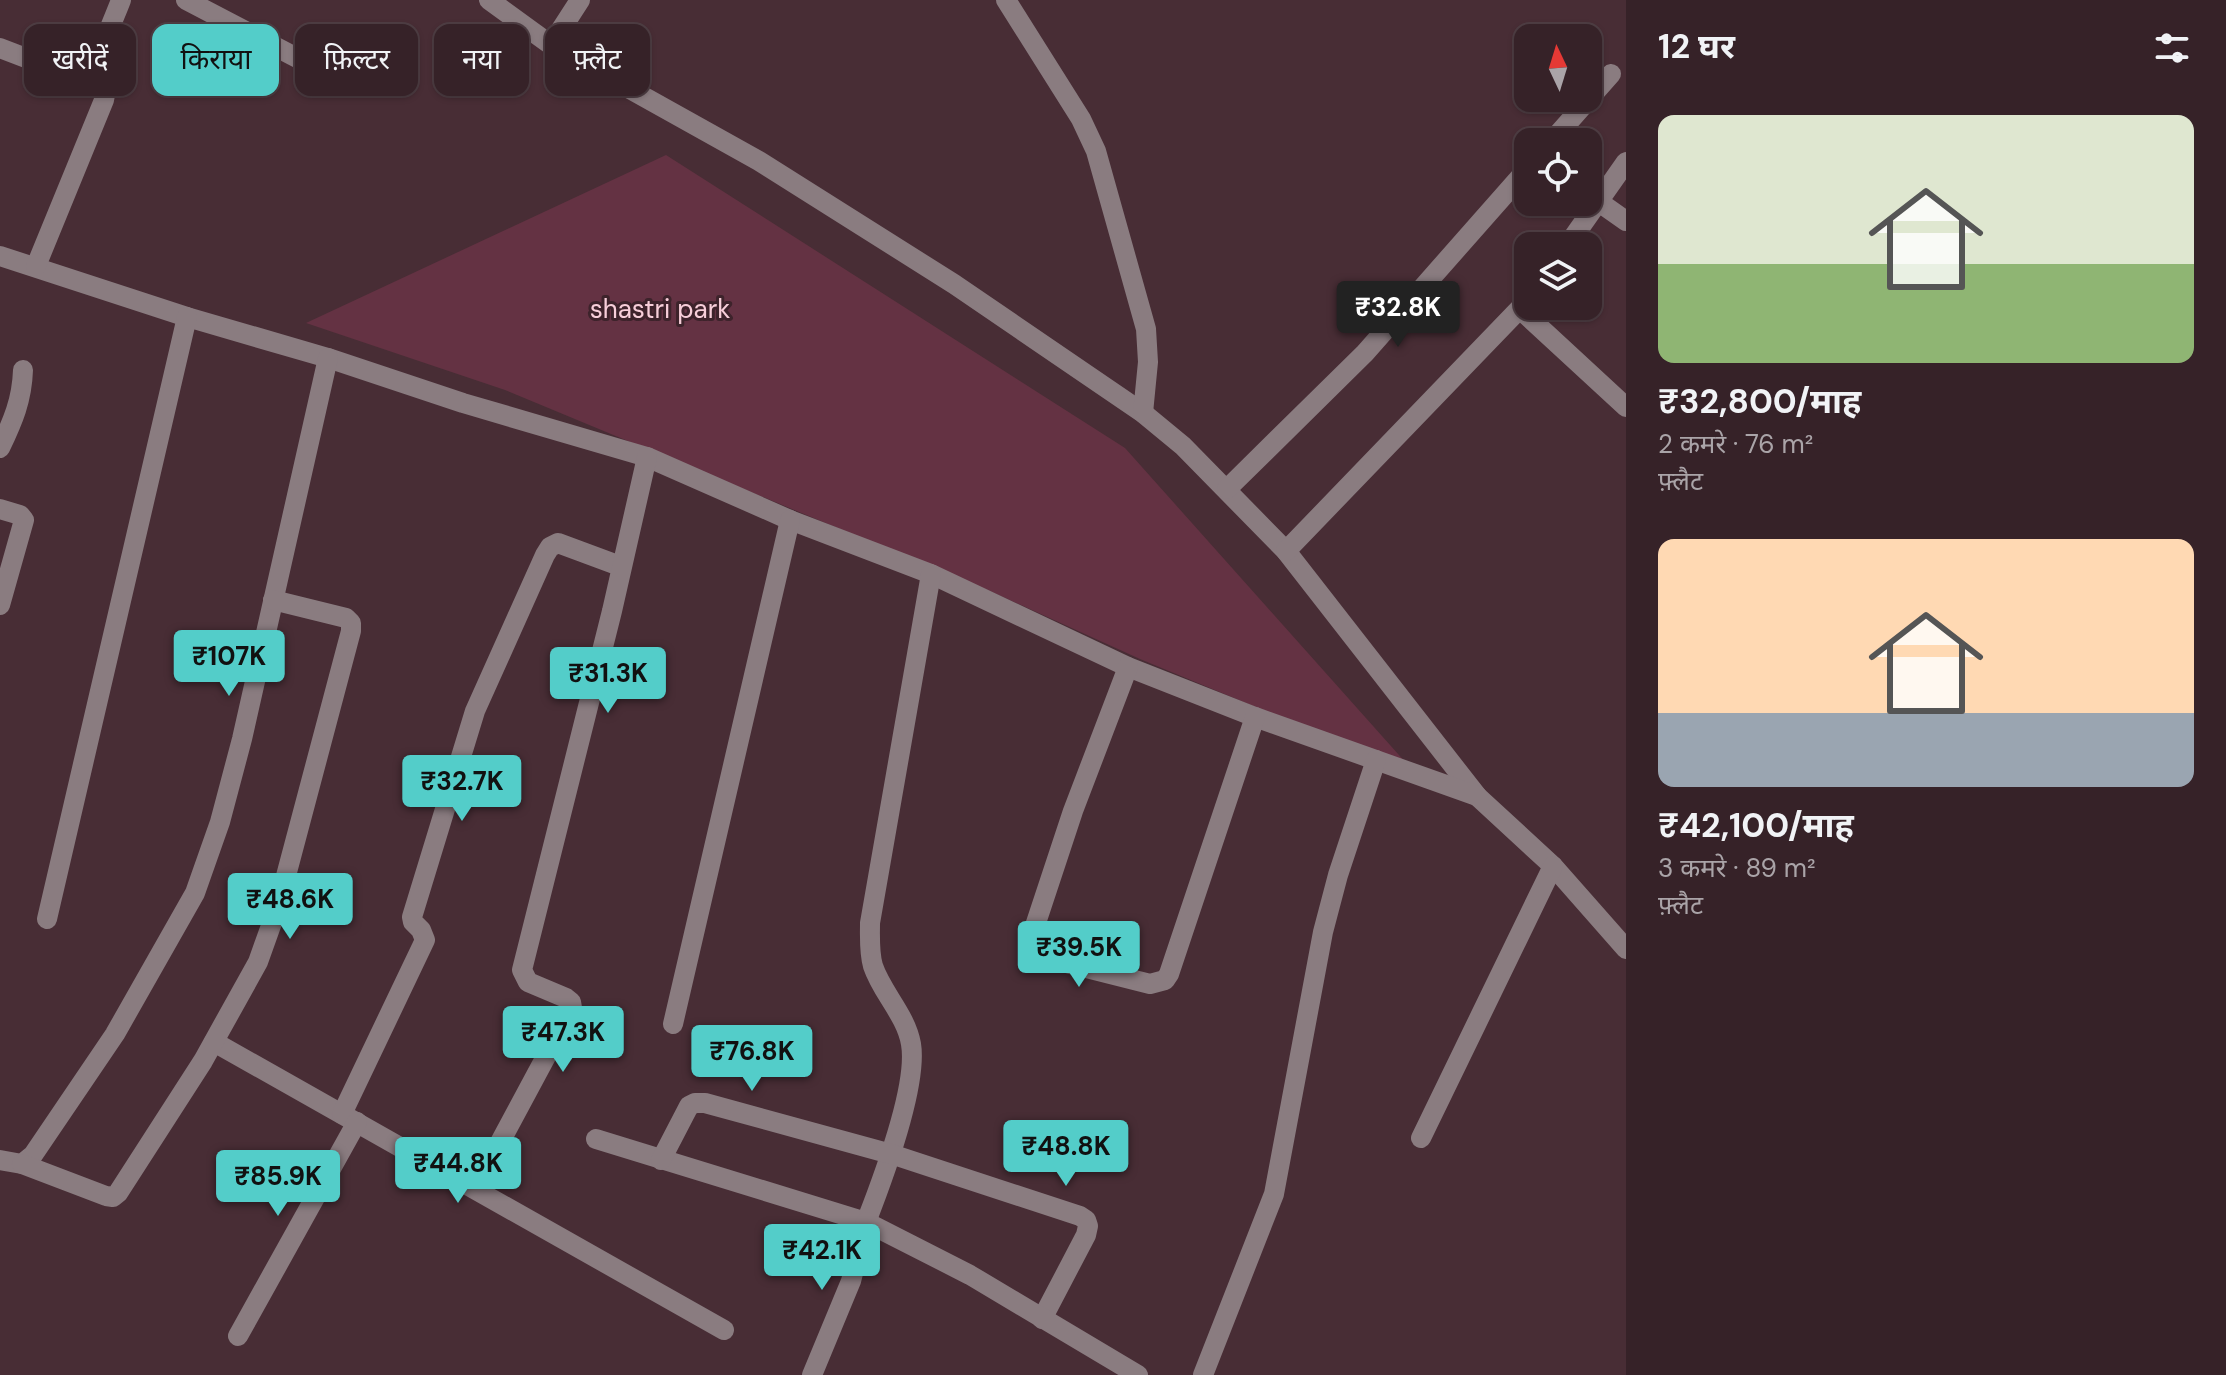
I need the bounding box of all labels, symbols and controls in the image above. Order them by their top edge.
chip: खरीदें [24,24,136,96]
chip: किराया [152,24,279,96]
chip: फ़िल्टर [295,24,418,96]
chip: नया [434,24,529,96]
chip: फ़्लैट [545,24,650,96]
north arrow [1514,24,1602,112]
map controls [1514,24,1602,320]
text: 12 घर [1658,24,1735,69]
icon: filters [2150,26,2194,70]
button: locate [1514,128,1602,216]
icon: home [1854,167,1998,311]
button: layers [1514,232,1602,320]
pin: ₹32.8K [1333,281,1463,349]
text: ₹32.8K [1355,290,1441,324]
park label: shastri park [590,292,730,326]
text: ₹32,800/माह [1658,379,1861,424]
text: 2 कमरे · 76 m² [1658,427,1813,461]
text: फ़्लैट [1658,464,1703,498]
icon: home [1854,591,1998,735]
pin: ₹107K [173,630,285,698]
text: ₹107K [192,639,266,673]
pin: ₹31.3K [543,647,673,715]
text: ₹31.3K [568,656,648,690]
pin: ₹32.7K [397,755,527,823]
text: ₹32.7K [420,764,504,798]
text: ₹42,100/माह [1658,803,1854,848]
text: 3 कमरे · 89 m² [1658,851,1815,885]
pin: ₹48.6K [225,873,355,941]
text: ₹48.6K [246,882,334,916]
text: फ़्लैट [1658,888,1703,922]
pin: ₹39.5K [1014,921,1144,989]
text: ₹39.5K [1036,930,1122,964]
pin: ₹47.3K [498,1006,628,1074]
text: ₹47.3K [521,1015,605,1049]
pin: ₹76.8K [687,1025,817,1093]
text: ₹76.8K [709,1034,795,1068]
pin: ₹48.8K [1001,1120,1131,1188]
text: ₹48.8K [1021,1129,1111,1163]
pin: ₹44.8K [393,1137,523,1205]
text: ₹44.8K [413,1146,503,1180]
pin: ₹85.9K [213,1150,343,1218]
text: ₹85.9K [234,1159,322,1193]
pin: ₹42.1K [757,1224,887,1292]
text: ₹42.1K [782,1233,862,1267]

